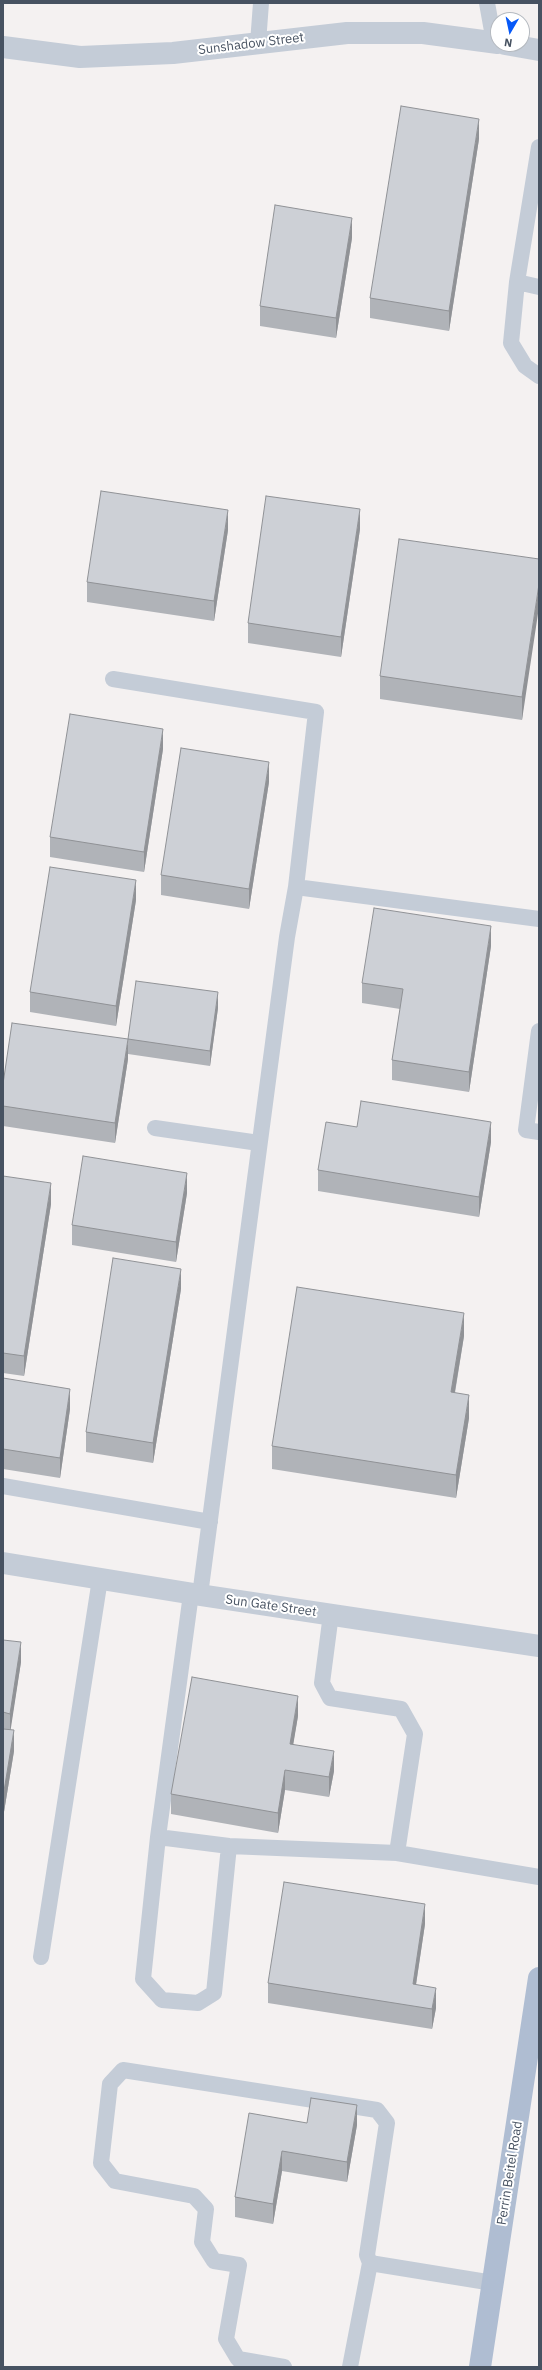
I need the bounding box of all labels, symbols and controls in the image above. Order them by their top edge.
north arrow [490,12,530,52]
street label: Sunshadow Street [197,30,305,58]
text: N [503,35,513,50]
street label: Sun Gate Street [224,1592,318,1620]
street label: Perrin Beitel Road [494,2120,526,2226]

